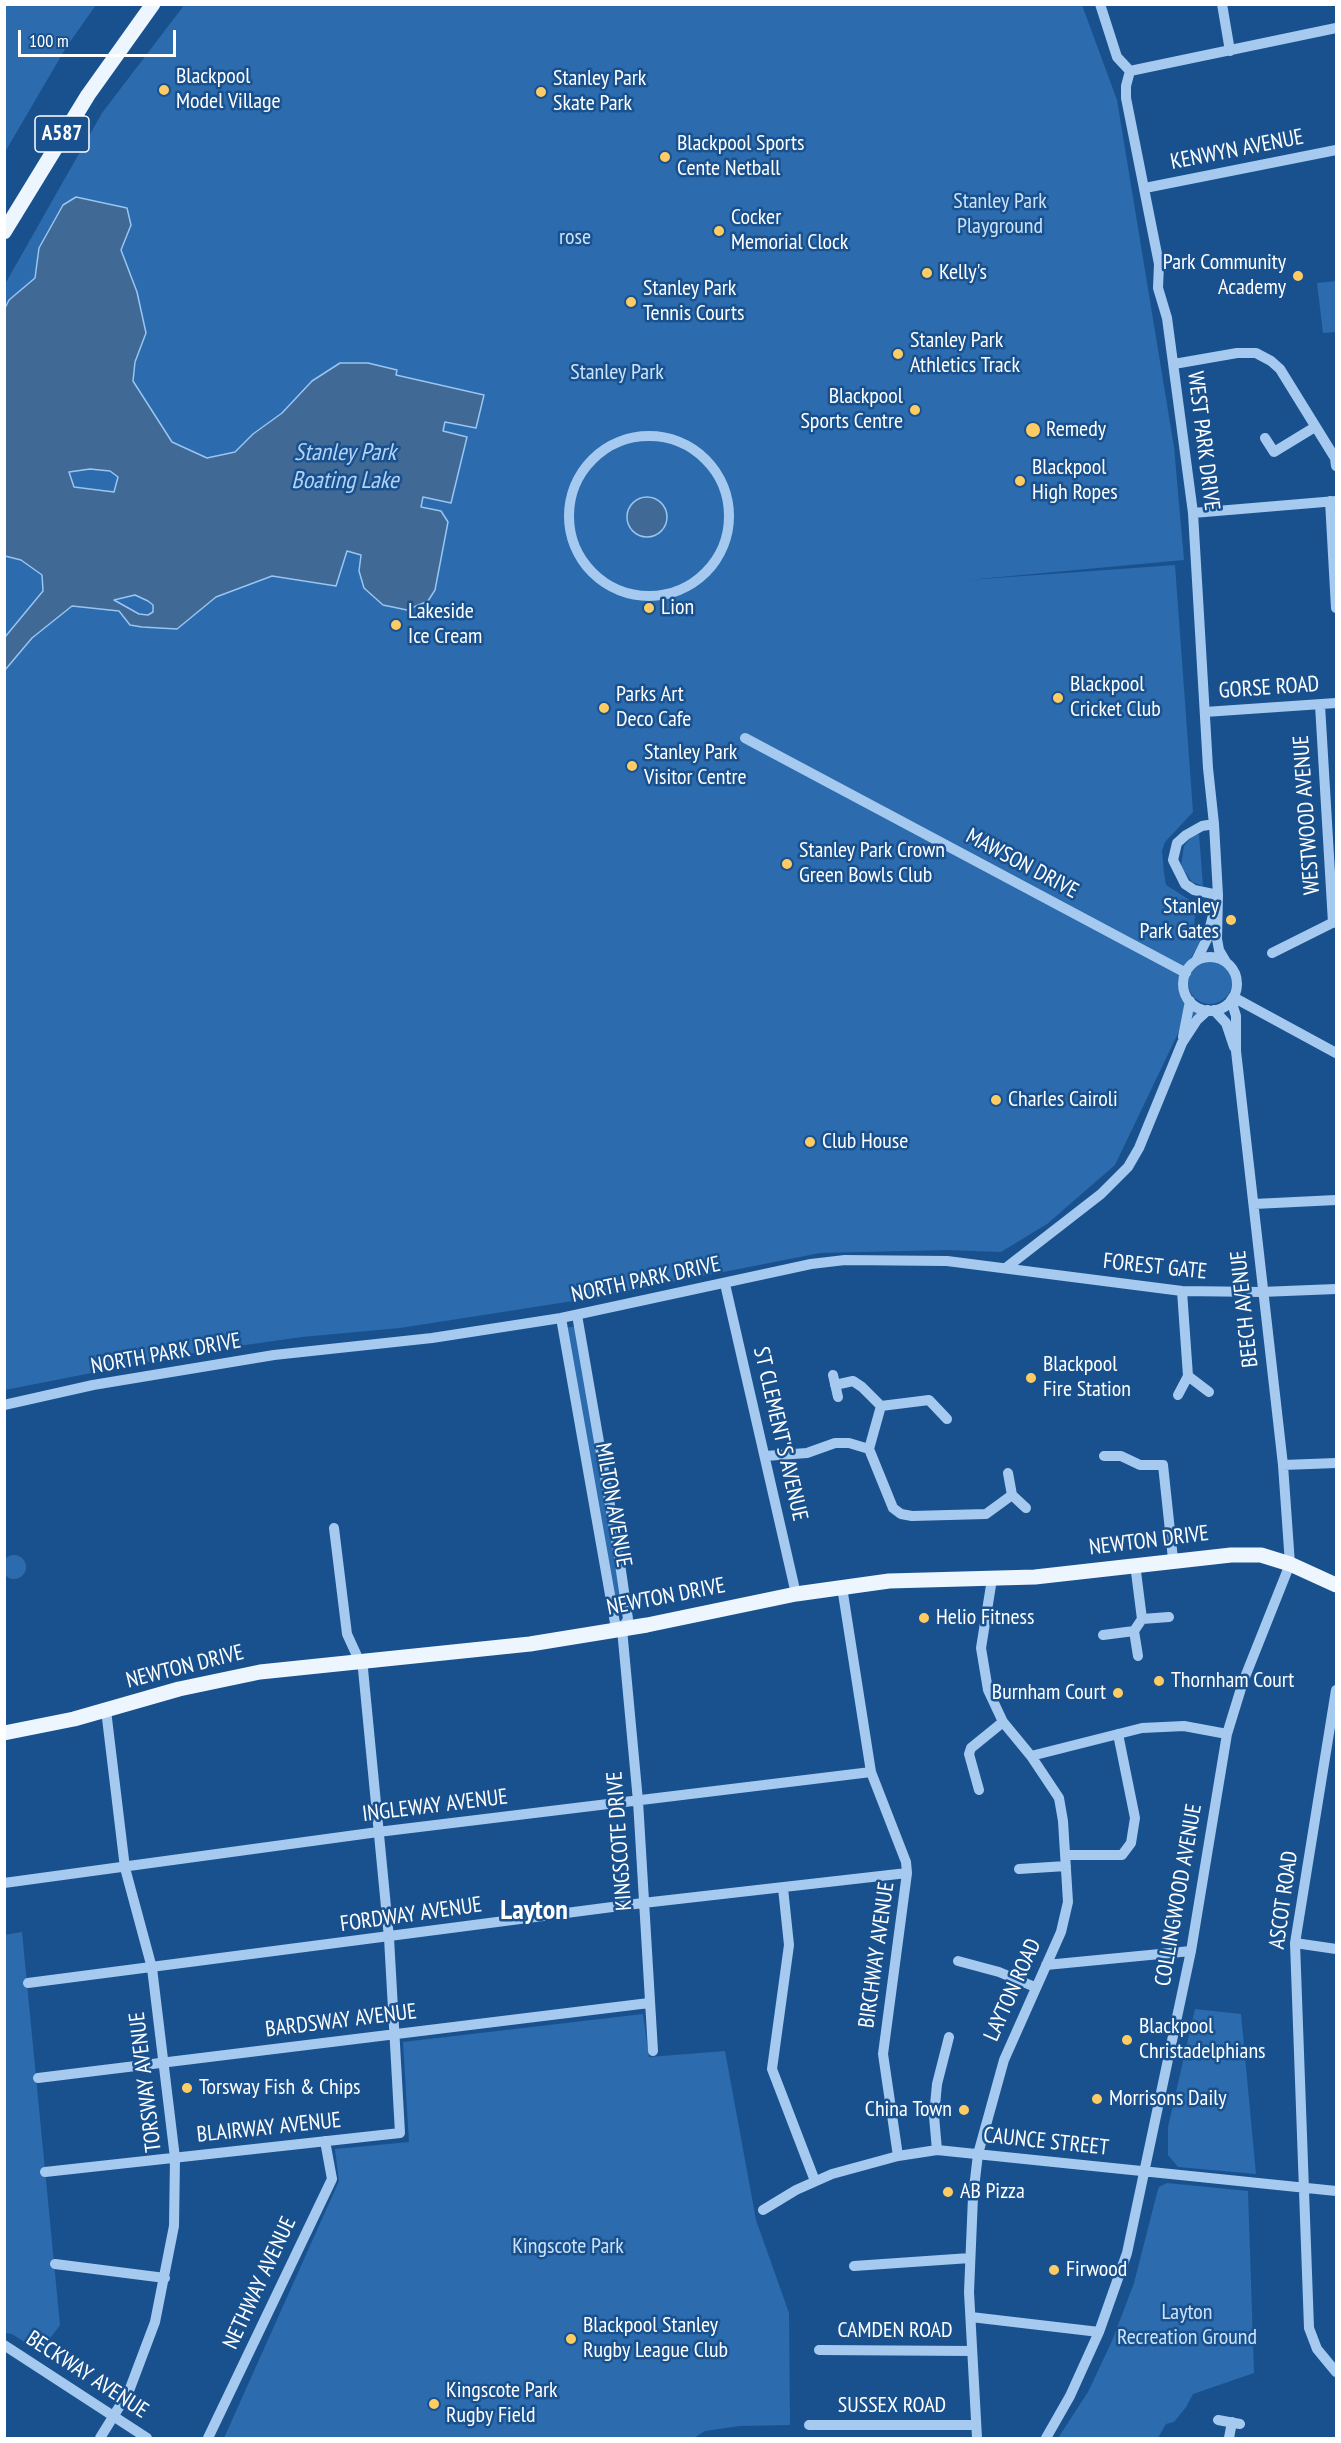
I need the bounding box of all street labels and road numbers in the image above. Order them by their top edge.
road number: A587 [35,116,89,152]
street label: KENWYN AVENUE [1168,124,1306,176]
street label: WEST PARK DRIVE [1181,370,1225,512]
street label: GORSE ROAD [1218,671,1320,705]
street label: WESTWOOD AVENUE [1288,734,1326,896]
street label: MAWSON DRIVE [961,823,1083,905]
street label: FOREST GATE [1102,1248,1208,1286]
street label: BEECH AVENUE [1226,1249,1264,1369]
street label: NORTH PARK DRIVE [569,1251,723,1309]
street label: NORTH PARK DRIVE [89,1328,243,1380]
street label: ST CLEMENT'S AVENUE [747,1344,813,1524]
street label: MILTON AVENUE [589,1441,637,1569]
street label: NEWTON DRIVE [1088,1521,1210,1561]
street label: NEWTON DRIVE [604,1573,728,1621]
street label: NEWTON DRIVE [123,1640,247,1694]
street label: KINGSCOTE DRIVE [602,1770,638,1912]
street label: INGLEWAY AVENUE [361,1784,509,1828]
street label: COLLINGWOOD AVENUE [1150,1802,1208,1988]
street label: ASCOT ROAD [1264,1849,1304,1951]
street label: BIRCHWAY AVENUE [854,1880,900,2030]
street label: FORDWAY AVENUE [338,1892,484,1938]
street label: LAYTON ROAD [979,1935,1047,2045]
street label: BARDSWAY AVENUE [264,1999,418,2043]
street label: TORSWAY AVENUE [124,2010,168,2154]
street label: BLAIRWAY AVENUE [196,2107,342,2149]
street label: CAUNCE STREET [982,2122,1110,2162]
street label: NETHWAY AVENUE [218,2213,302,2353]
street label: CAMDEN ROAD [838,2318,952,2344]
street label: BECKWAY AVENUE [21,2326,153,2424]
street label: SUSSEX ROAD [838,2393,946,2419]

